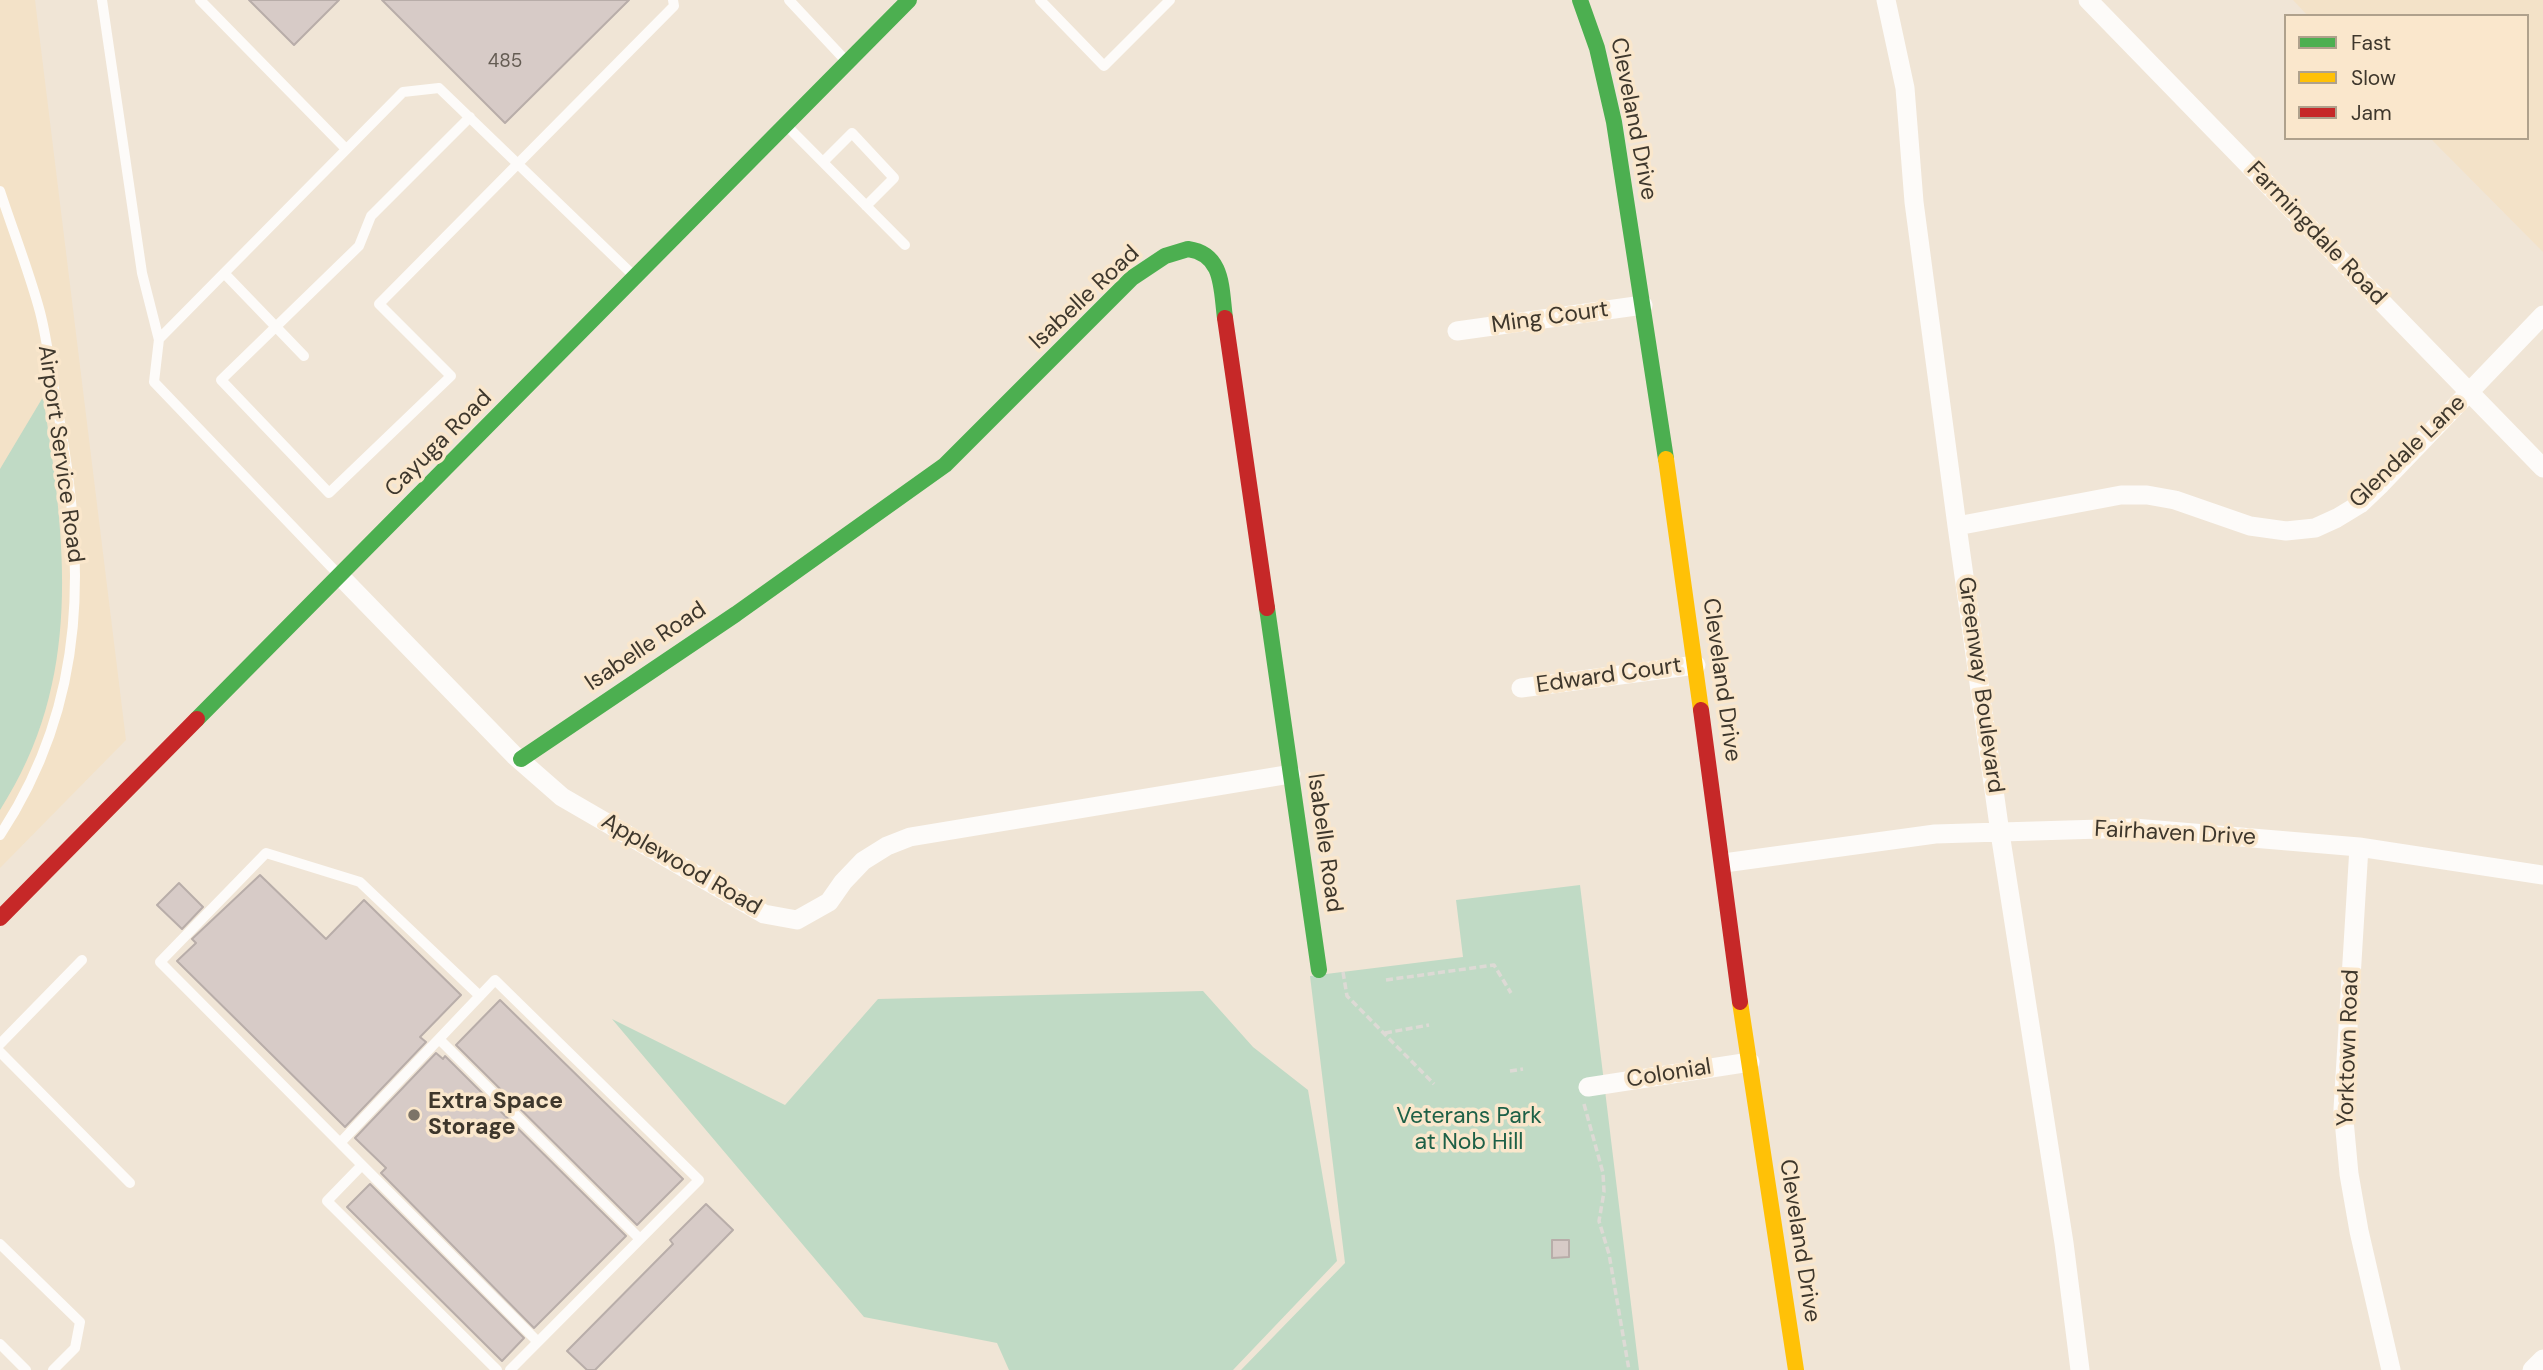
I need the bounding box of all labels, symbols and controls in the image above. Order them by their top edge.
legend [2284,14,2529,140]
text: Fast [2351,29,2391,57]
street label: Cleveland Drive [1604,36,1662,202]
house number: 485 [488,51,522,73]
text: Slow [2351,64,2396,92]
text: Jam [2351,99,2392,127]
street label: Farmingdale Road [2240,156,2392,312]
street label: Isabelle Road [1024,240,1146,356]
street label: Ming Court [1490,296,1610,340]
street label: Airport Service Road [31,343,89,565]
street label: Cayuga Road [380,385,498,503]
street label: Glendale Lane [2344,390,2472,514]
street label: Greenway Boulevard [1951,575,2009,795]
street label: Isabelle Road [580,596,712,698]
street label: Cleveland Drive [1696,597,1746,763]
street label: Edward Court [1535,652,1683,700]
street label: Isabelle Road [1301,772,1347,914]
street label: Applewood Road [596,808,766,922]
street label: Fairhaven Drive [2094,816,2256,852]
street label: Yorktown Road [2332,969,2366,1127]
street label: Colonial [1625,1054,1713,1094]
place label: Extra Space Storage [428,1088,563,1142]
park label: Veterans Park at Nob Hill [1396,1103,1542,1157]
marker: Extra Space Storage [406,1107,422,1123]
street label: Cleveland Drive [1772,1158,1826,1324]

